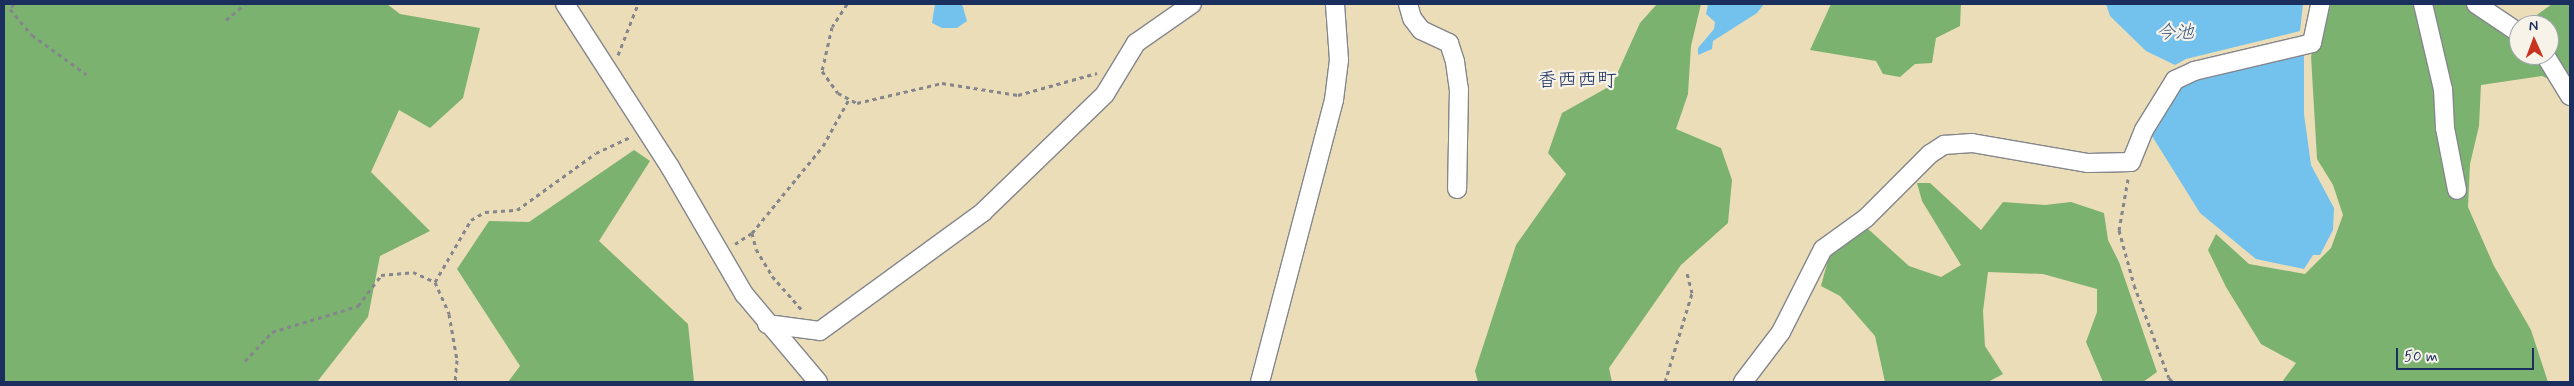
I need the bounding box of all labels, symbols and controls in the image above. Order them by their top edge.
north arrow [2509,15,2559,65]
text: N [2529,17,2538,35]
water label: 今池 [2156,22,2194,44]
district label: 香西西町 [1537,68,1617,92]
scale bar [2399,338,2536,370]
text: 50 m [2404,347,2438,367]

